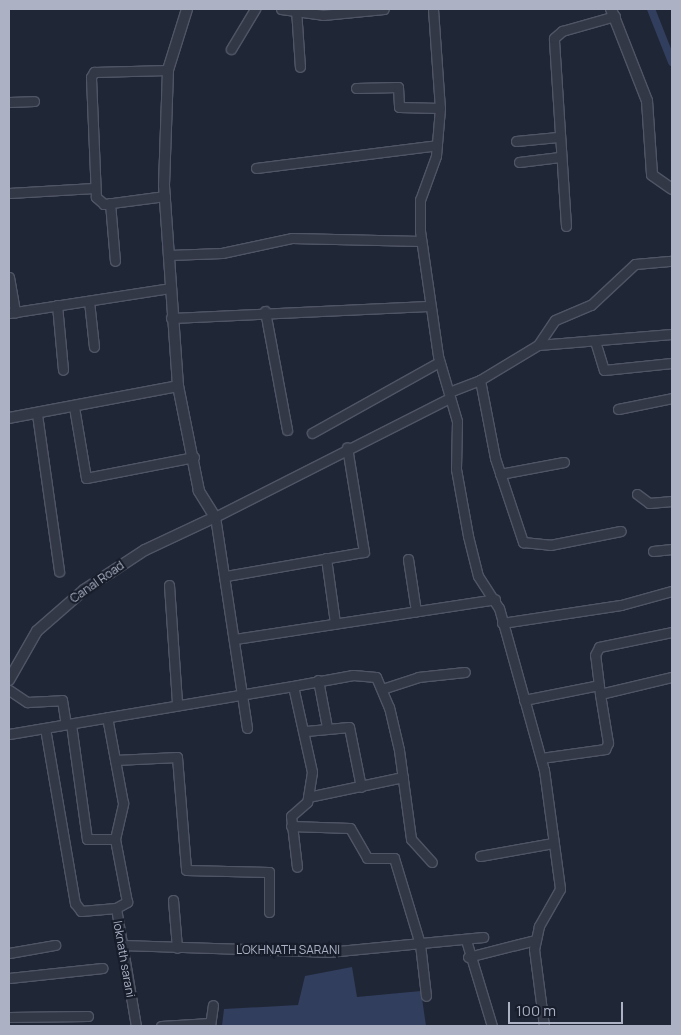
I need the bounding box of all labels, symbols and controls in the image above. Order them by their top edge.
street label: Canal Road [67,558,127,606]
street label: loknath sarani [110,920,138,998]
street label: LOKHNATH SARANI [236,943,340,957]
scale bar [511,992,626,1024]
text: 100 m [516,1000,556,1021]

